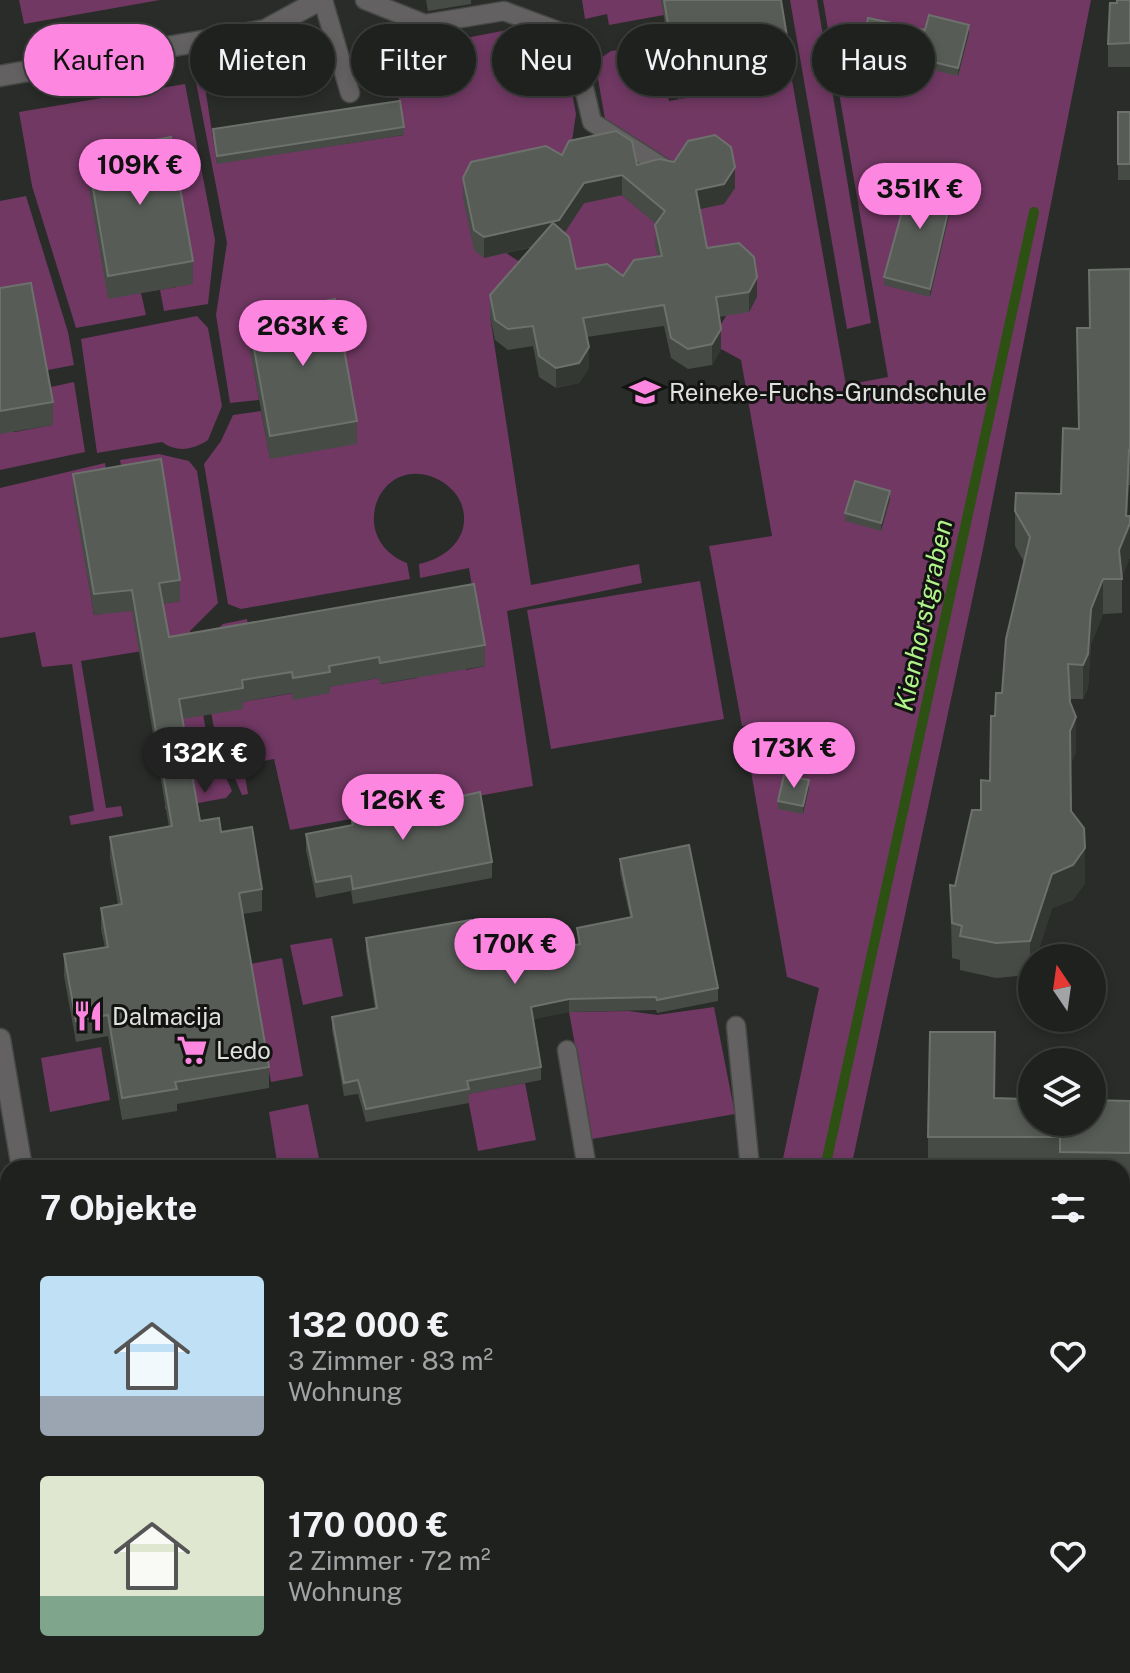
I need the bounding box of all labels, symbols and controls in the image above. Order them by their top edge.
chip: Kaufen [24,24,174,96]
chip: Mieten [190,24,335,96]
chip: Filter [351,24,476,96]
chip: Neu [492,24,601,96]
chip: Wohnung [617,24,796,96]
chip: Haus [812,24,935,96]
pin: 109K € [75,139,205,207]
text: 109K € [97,149,183,180]
pin: 351K € [855,163,985,231]
text: 351K € [876,173,964,204]
pin: 263K € [238,300,368,368]
text: 263K € [257,310,349,341]
school or university icon: Reineke-Fuchs-Grundschule [628,375,662,409]
place label: Reineke-Fuchs-Grundschule [669,378,987,406]
water label: Kienhorstgraben [888,516,958,714]
pin: 173K € [729,722,859,790]
pin: 132K € [140,727,270,795]
text: 173K € [751,732,837,763]
text: 132K € [162,737,248,768]
pin: 126K € [338,774,468,842]
text: 126K € [360,784,446,815]
pin: 170K € [450,918,580,986]
text: 170K € [472,928,558,959]
north arrow [1018,944,1106,1032]
map controls [1018,944,1106,1136]
restaurant icon: Dalmacija [71,999,105,1033]
place label: Dalmacija [112,1002,221,1030]
supermarket icon: Ledo [175,1033,209,1067]
place label: Ledo [216,1036,271,1064]
button: layers [1018,1048,1106,1136]
icon: filters [1046,1186,1090,1230]
text: 7 Objekte [40,1188,197,1228]
text: 132 000 € [288,1305,450,1345]
icon: home [104,1308,200,1404]
icon: heart [1046,1334,1090,1378]
text: 3 Zimmer · 83 m² [288,1345,493,1376]
text: Wohnung [288,1376,403,1407]
text: 170 000 € [288,1505,448,1545]
icon: home [104,1508,200,1604]
icon: heart [1046,1534,1090,1578]
text: 2 Zimmer · 72 m² [288,1545,491,1576]
text: Wohnung [288,1576,403,1607]

